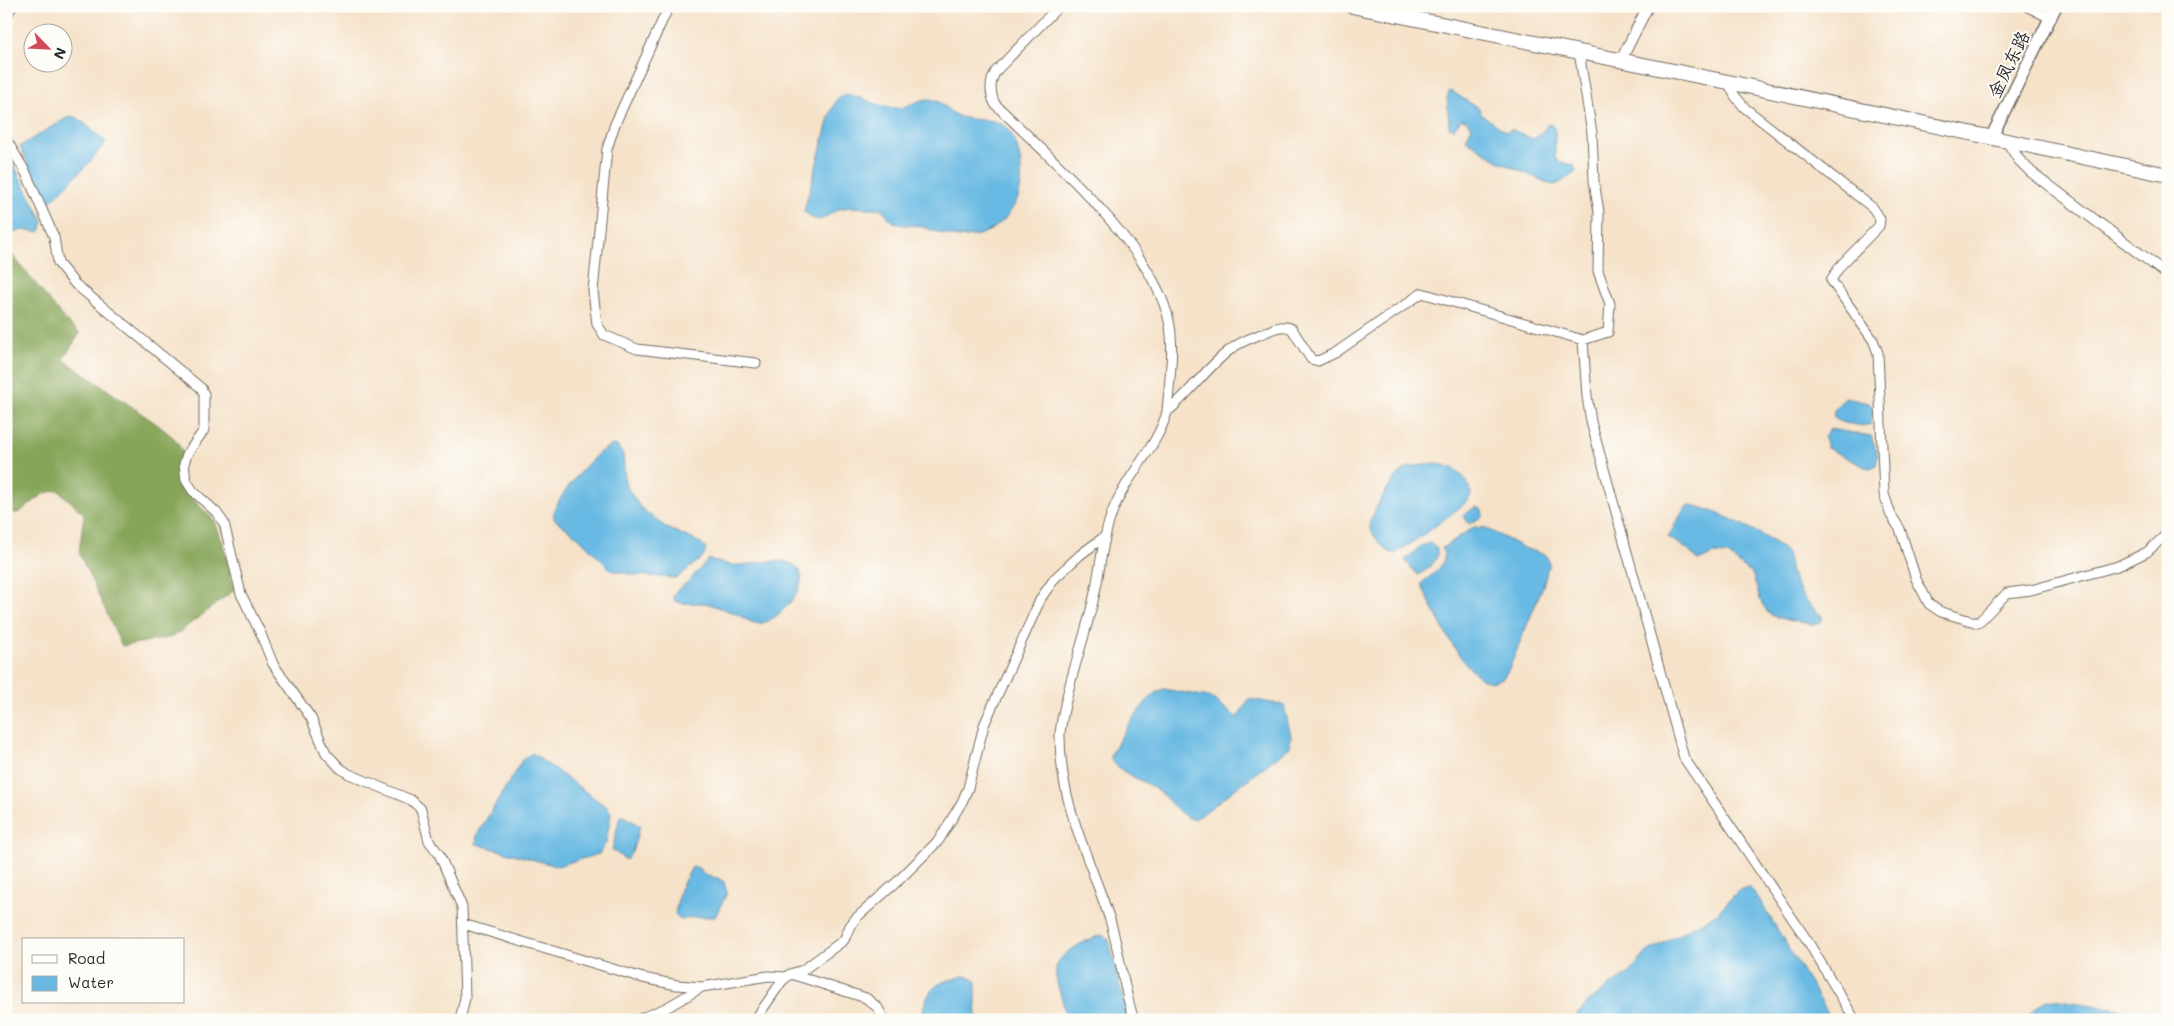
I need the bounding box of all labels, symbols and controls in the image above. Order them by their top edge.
north arrow [22,22,72,72]
street label: 金凤东路 [1981,26,2035,102]
text: N [49,45,71,62]
legend [22,938,185,1004]
text: Road [68,948,105,968]
text: Water [68,972,114,992]

